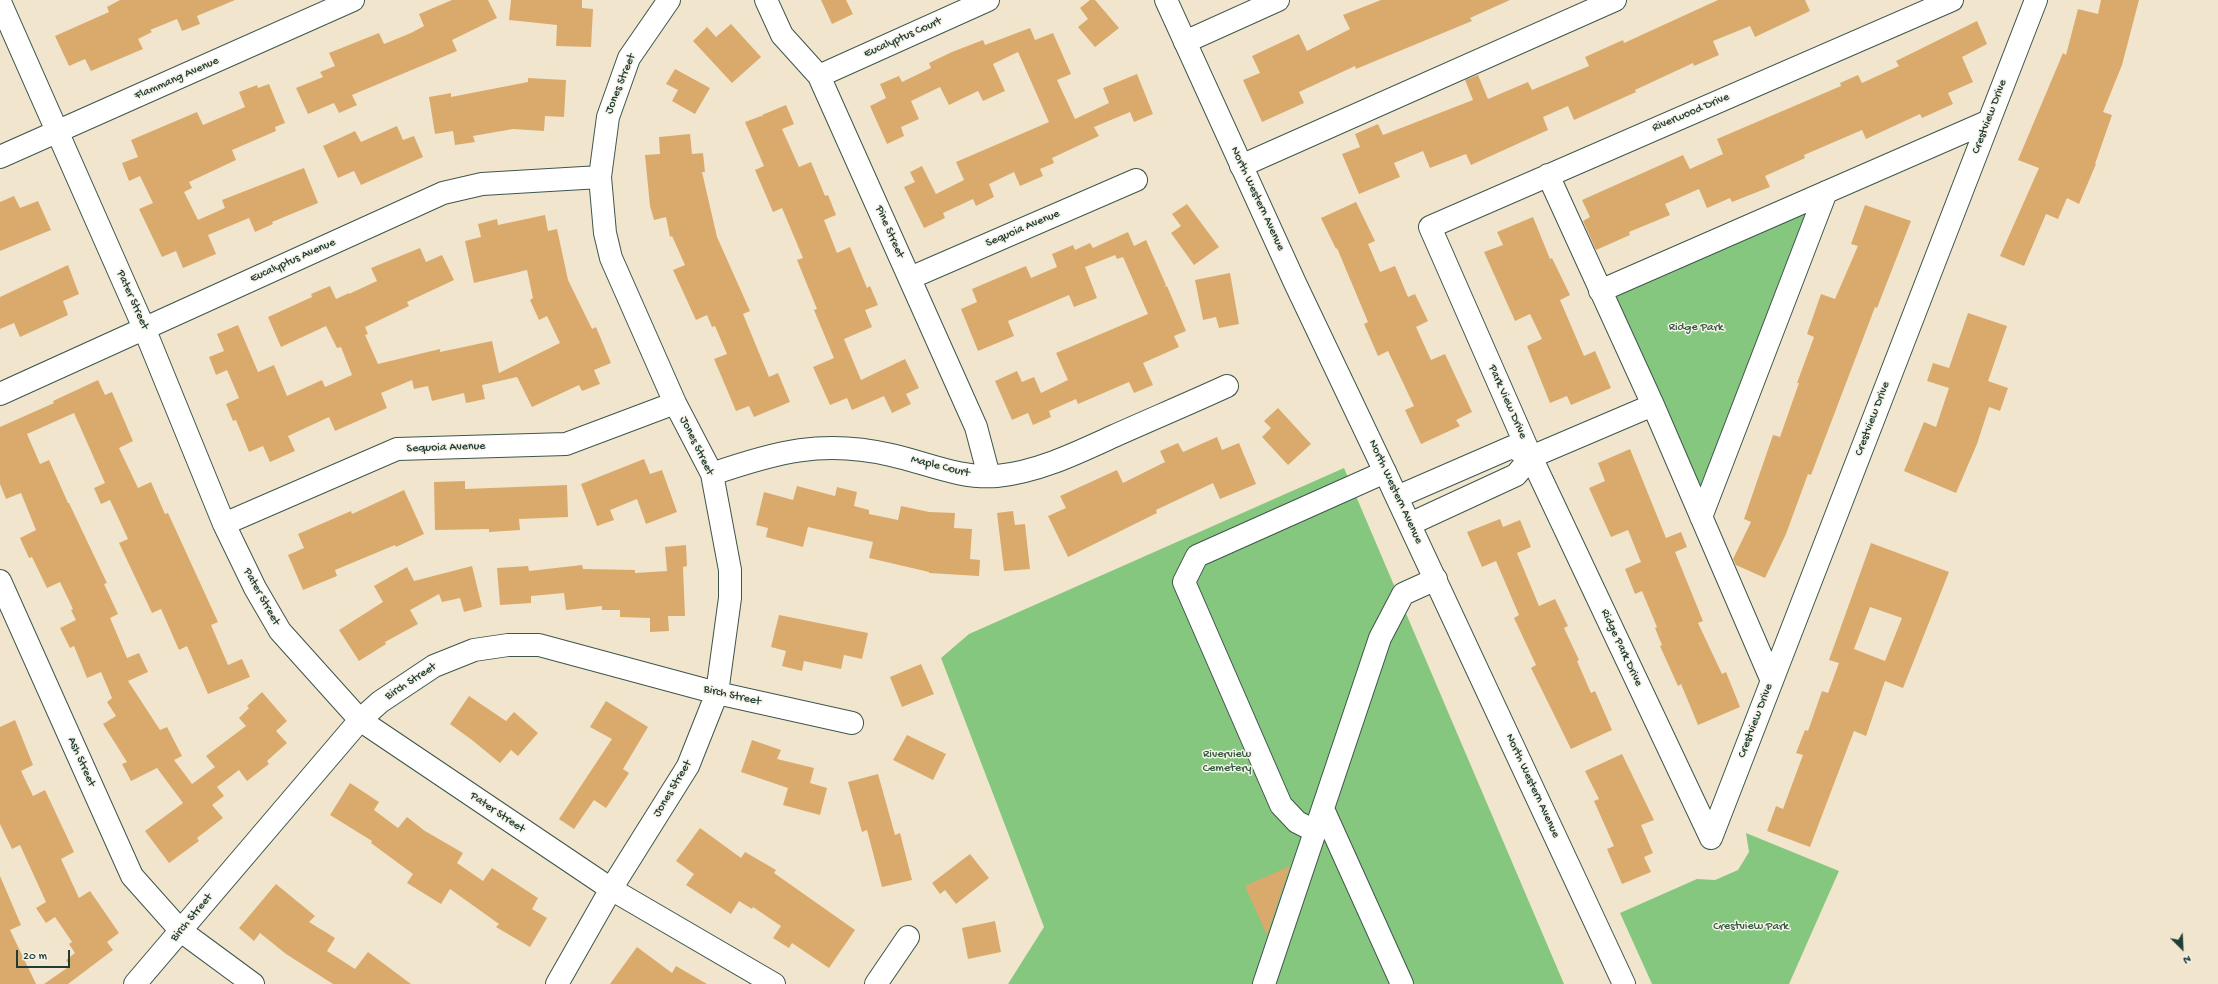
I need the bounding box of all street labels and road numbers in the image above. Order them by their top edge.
street label: Eucalyptus Court [862,14,944,62]
street label: Jones Street [602,52,640,116]
street label: Flammang Avenue [133,54,221,104]
street label: Crestview Drive [1969,78,2011,156]
street label: Riverwood Drive [1650,90,1732,136]
street label: North Western Avenue [1227,145,1287,253]
street label: Pine Street [871,204,907,260]
street label: Sequoia Avenue [984,207,1062,251]
street label: Eucalyptus Avenue [248,236,338,286]
street label: Pater Street [113,268,151,332]
street label: Park View Drive [1484,363,1530,441]
street label: Crestview Drive [1852,380,1894,458]
street label: Jones Street [676,414,716,478]
street label: North Western Avenue [1365,438,1425,546]
street label: Sequoia Avenue [406,439,486,457]
street label: Maple Court [909,453,971,481]
street label: Pater Street [239,566,283,628]
street label: Ridge Park Drive [1597,607,1645,689]
street label: Birch Street [383,660,439,704]
street label: Birch Street [702,682,762,710]
street label: Crestview Drive [1735,682,1777,760]
street label: North Western Avenue [1502,732,1562,840]
street label: Ash Street [64,735,98,789]
street label: Jones Street [650,758,696,820]
street label: Pater Street [467,789,527,837]
street label: Birch Street [168,891,216,945]

